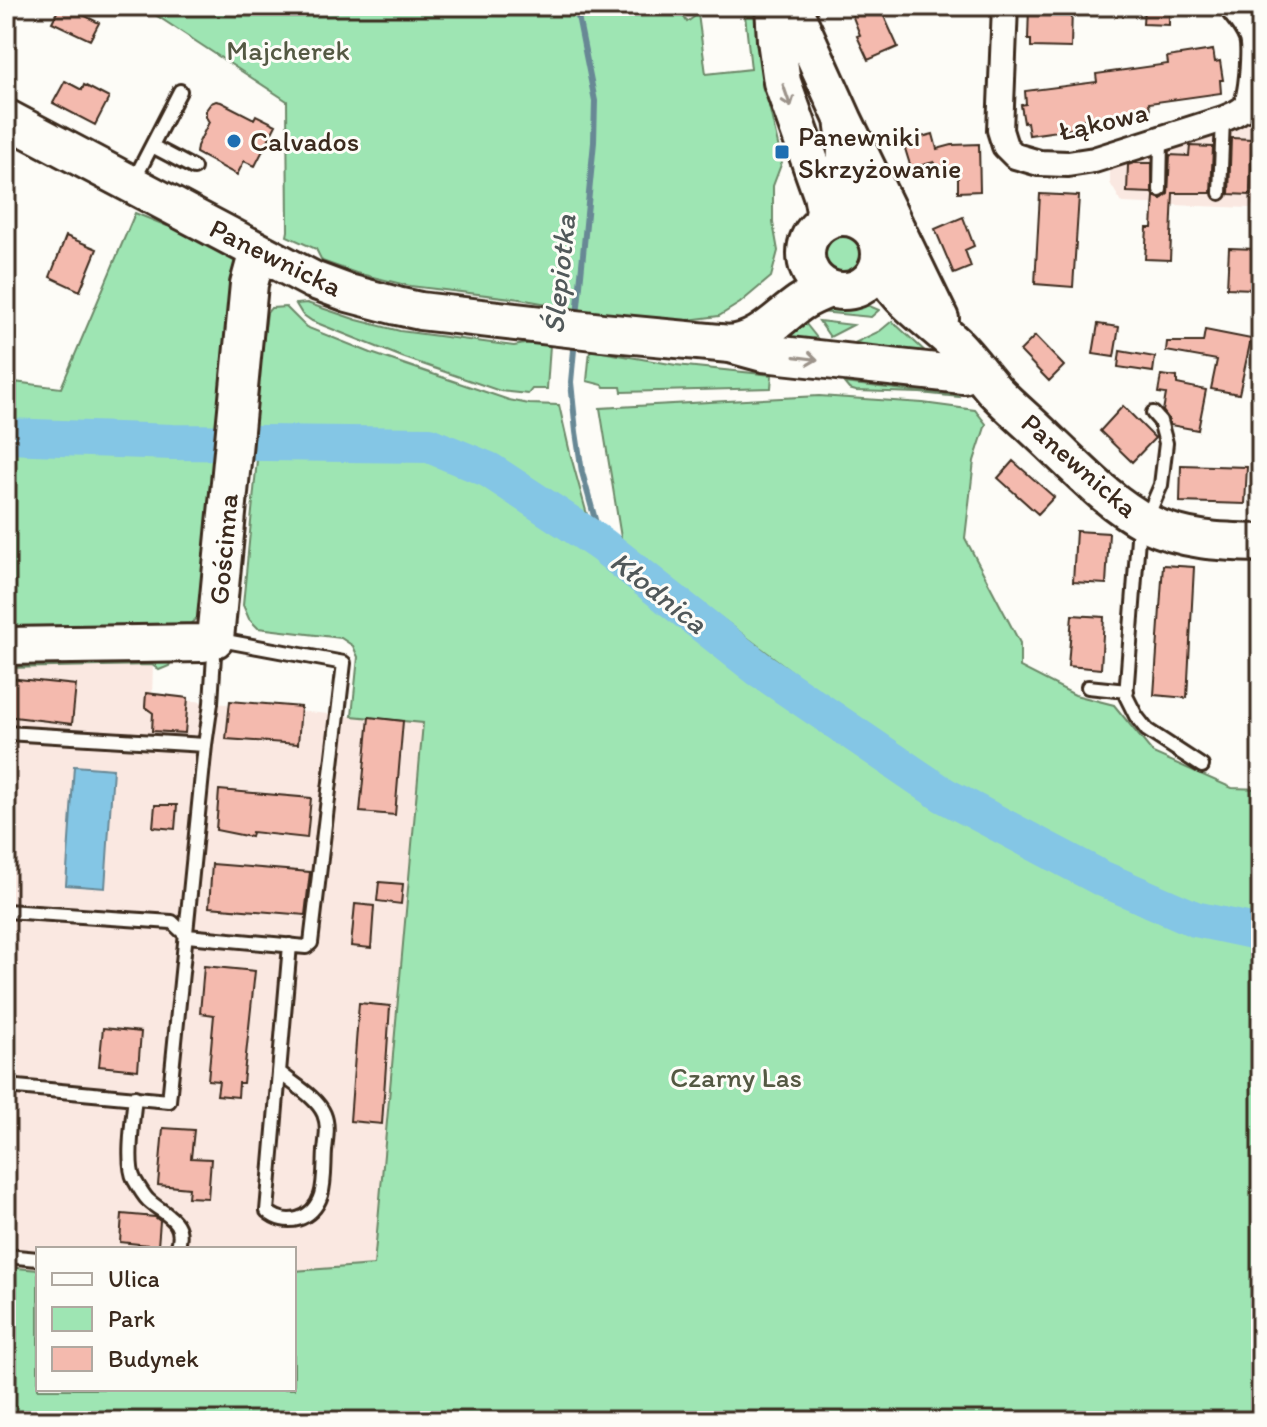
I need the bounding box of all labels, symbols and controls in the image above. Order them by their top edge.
park label: Majcherek [226,33,350,67]
one-way arrow [780,83,795,108]
street label: Łąkowa [1055,94,1151,148]
place label: Panewniki Skrzyżowanie [798,119,961,185]
place label: Calvados [250,124,359,158]
marker: Calvados [225,132,243,150]
marker: Panewniki Skrzyżowanie [773,143,791,161]
street label: Panewnicka [204,210,348,304]
water label: Ślepiotka [534,212,584,336]
one-way arrow [792,350,819,365]
street label: Panewnicka [1015,405,1145,525]
street label: Gościnna [201,491,245,606]
water label: Kłodnica [603,543,715,642]
park label: Czarny Las [670,1060,802,1094]
legend [36,1247,296,1391]
text: Ulica [108,1264,160,1293]
text: Park [108,1304,155,1333]
text: Budynek [108,1344,199,1373]

